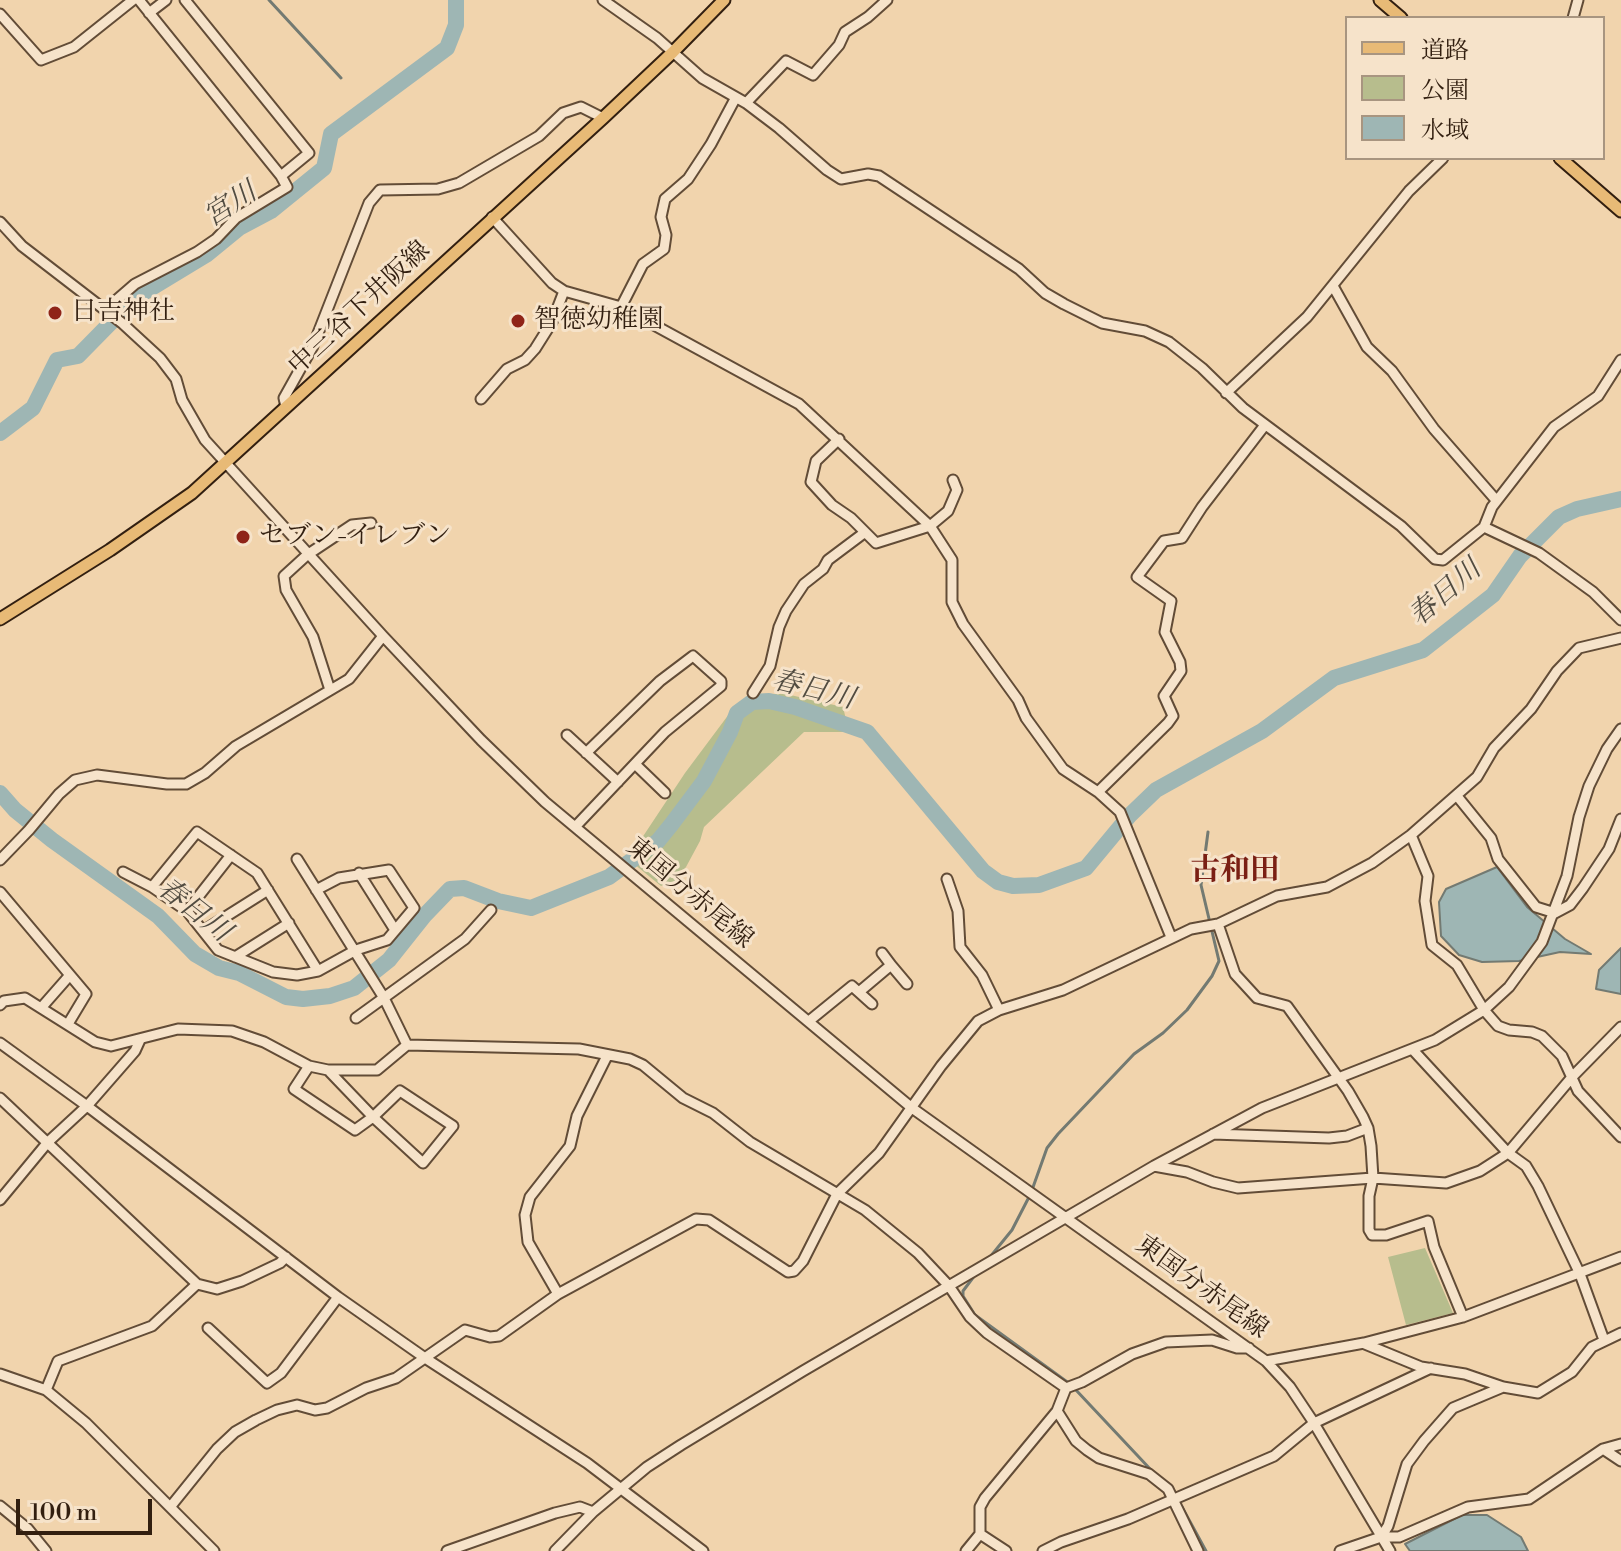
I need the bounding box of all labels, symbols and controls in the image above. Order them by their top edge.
legend [1345,16,1605,160]
text: 道路 [1421,36,1469,66]
text: 公園 [1421,76,1469,106]
text: 水域 [1421,116,1469,146]
water label: 宮川 [198,177,264,235]
street label: 中三谷下井阪線 [283,236,437,382]
place label: 日吉神社 [71,297,175,329]
marker: 日吉神社 [46,304,64,322]
place label: 智徳幼稚園 [534,305,664,337]
marker: 智徳幼稚園 [509,312,527,330]
place label: セブン-イレブン [259,521,451,553]
marker: セブン-イレブン [234,528,252,546]
water label: 春日川 [1403,554,1489,634]
water label: 春日川 [768,665,858,717]
street label: 東国分赤尾線 [619,832,759,956]
district label: 古和田 [1190,854,1280,890]
water label: 春日川 [150,872,236,950]
street label: 東国分赤尾線 [1129,1230,1273,1346]
scale bar [20,1483,156,1533]
text: 100 m [30,1498,97,1528]

